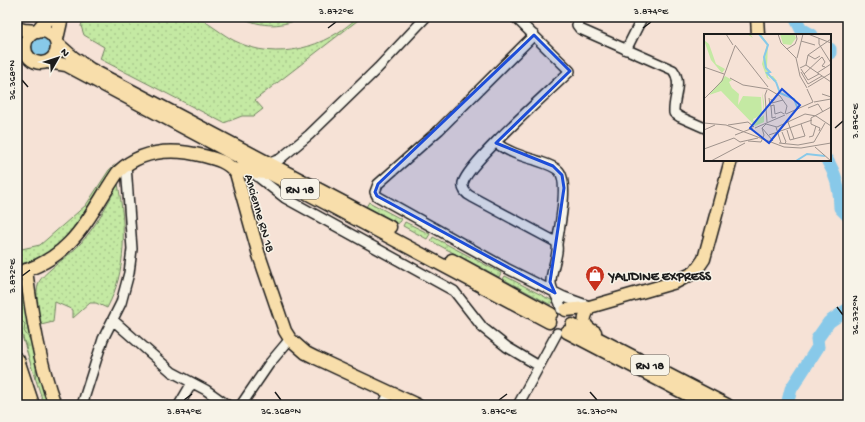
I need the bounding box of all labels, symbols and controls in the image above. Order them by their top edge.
text: 3.872°E [318,6,354,18]
text: 3.874°E [633,6,669,18]
inset map [704,34,831,161]
north arrow [38,38,78,78]
text: N [57,46,71,60]
text: 36.368°N [7,59,19,101]
text: 3.876°E [850,103,862,139]
street label: Ancienne RN 18 [240,173,277,255]
road number: RN 18 [281,179,319,199]
text: 3.872°E [7,258,19,294]
shop icon: YALIDINE EXPRESS [584,264,606,292]
place label: YALIDINE EXPRESS [607,270,712,285]
text: 36.372°N [850,295,862,336]
road number: RN 18 [631,355,669,375]
text: 3.874°E [166,406,202,418]
text: 36.368°N [260,406,302,418]
text: 3.876°E [481,406,517,418]
text: 36.370°N [576,406,618,418]

